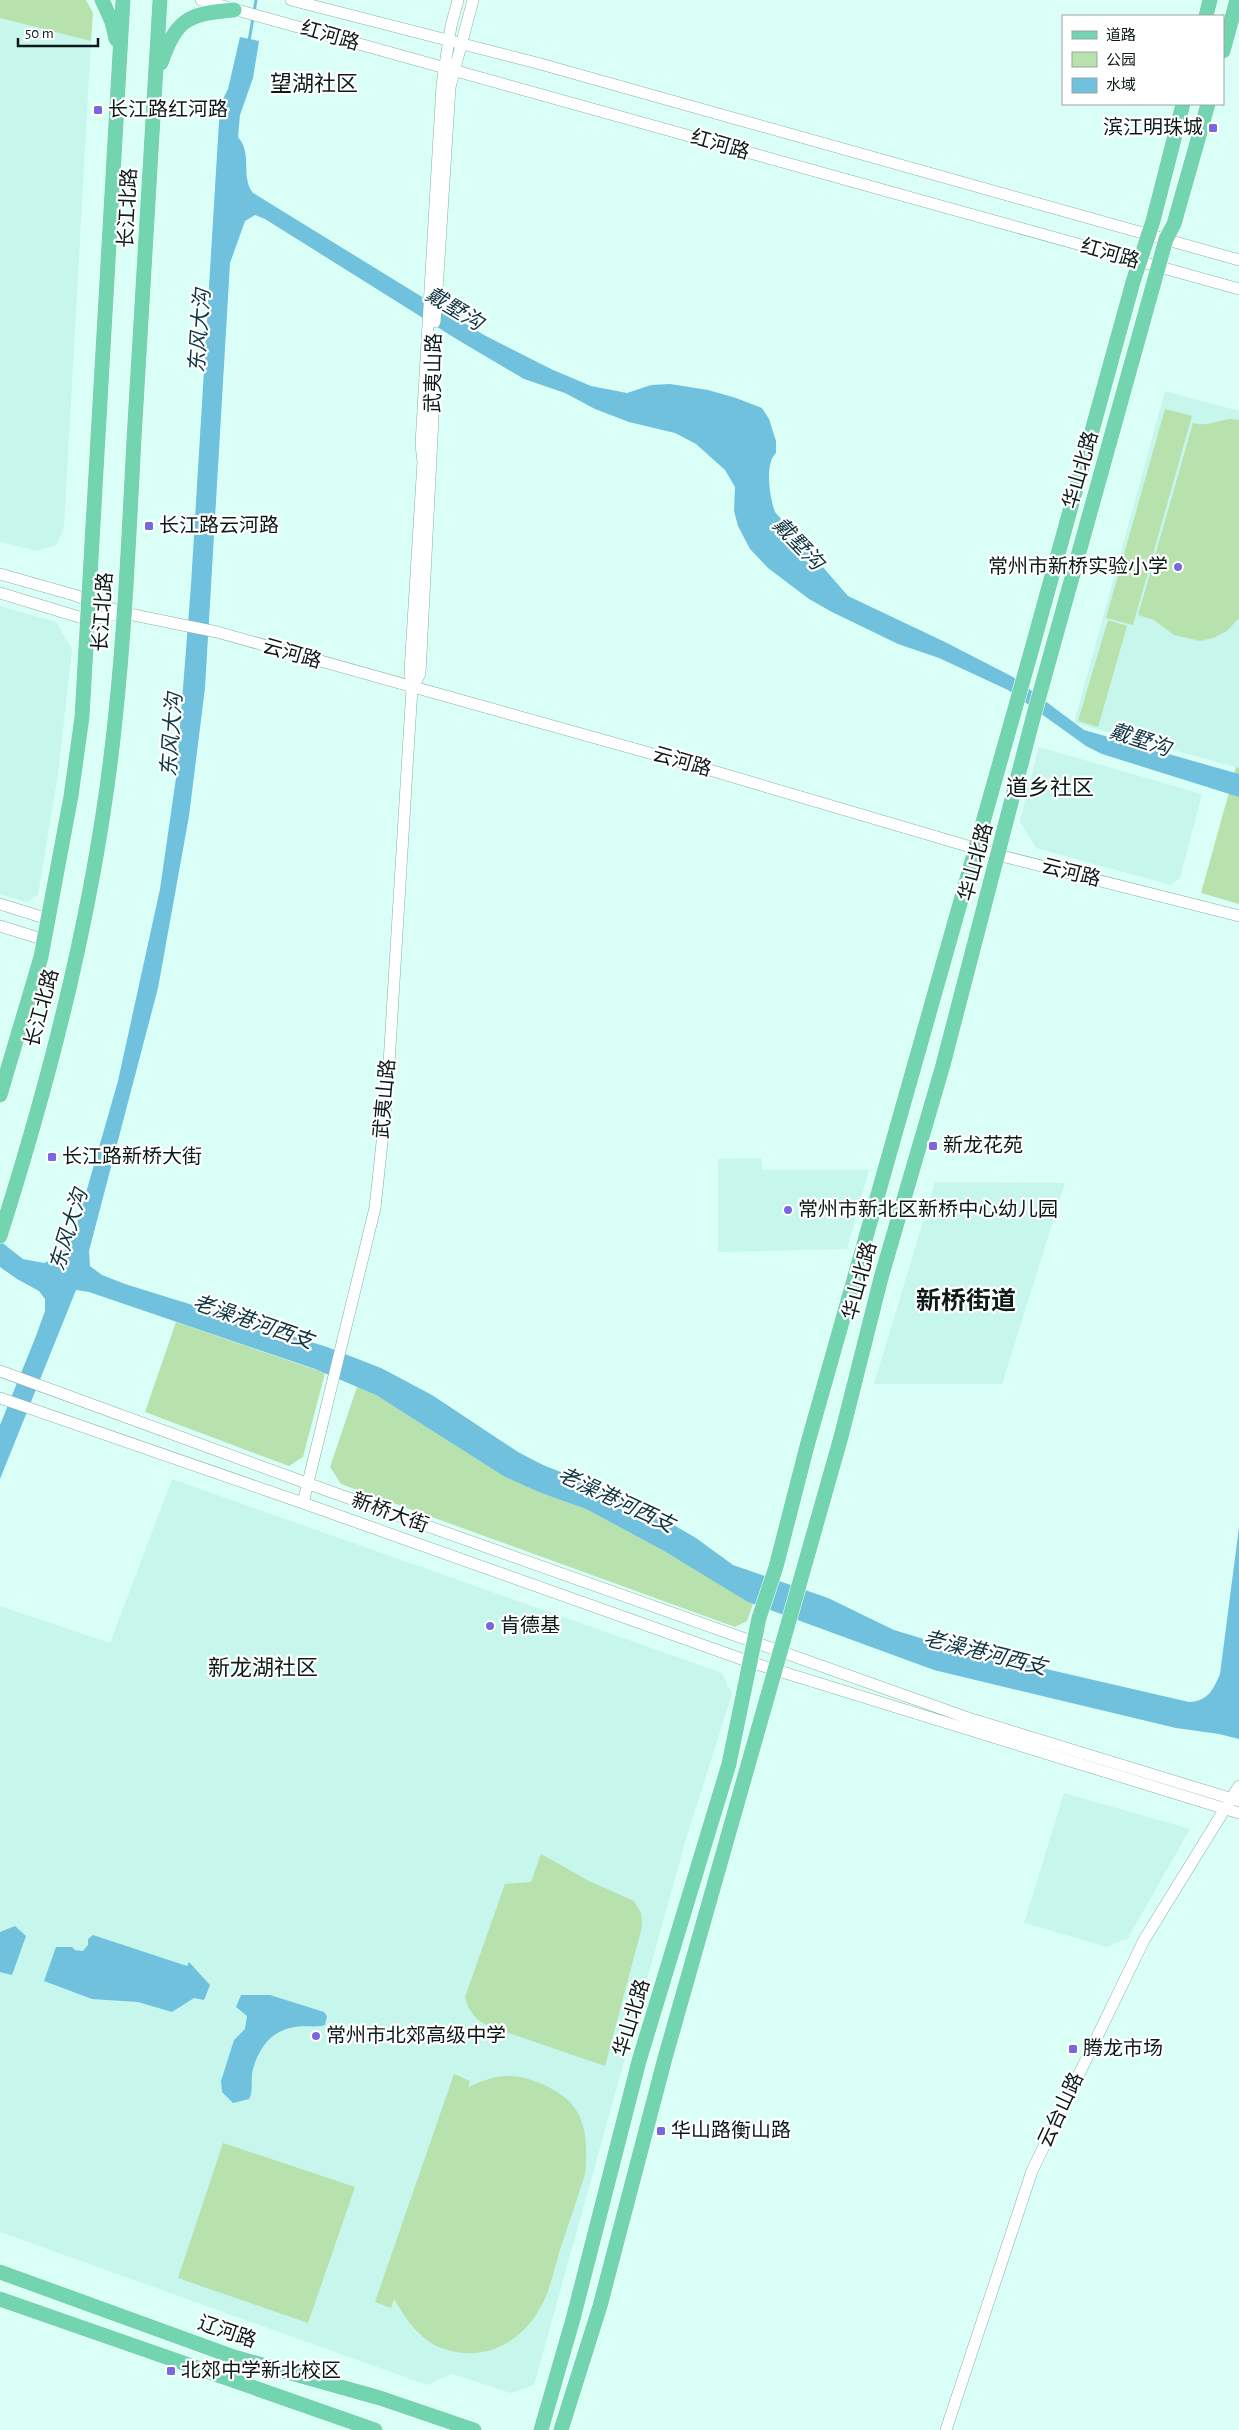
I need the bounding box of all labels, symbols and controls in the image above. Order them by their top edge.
scale bar [18,15,98,47]
legend [1062,15,1224,105]
street label: 红河路 [298,17,362,54]
text: 50 m [25,26,54,41]
text: 道路 [1106,27,1136,43]
text: 公园 [1106,52,1136,68]
district label: 望湖社区 [270,72,358,95]
text: 水域 [1106,77,1136,93]
place label: 长江路红河路 [108,99,228,120]
marker: 长江路红河路 [92,104,104,116]
place label: 滨江明珠城 [1103,116,1203,138]
marker: 滨江明珠城 [1207,122,1219,134]
street label: 红河路 [688,126,752,163]
street label: 长江北路 [115,167,140,248]
street label: 红河路 [1078,235,1142,272]
water label: 戴墅沟 [422,283,489,335]
water label: 东风大沟 [186,286,214,374]
street label: 武夷山路 [422,333,445,413]
street label: 华山北路 [1059,429,1102,511]
water label: 戴墅沟 [769,513,830,575]
place label: 长江路云河路 [159,515,279,536]
marker: 长江路云河路 [143,520,155,532]
place label: 常州市新桥实验小学 [988,555,1168,577]
marker: 常州市新桥实验小学 [1172,561,1184,573]
street label: 长江北路 [89,571,116,653]
street label: 云河路 [260,635,324,672]
water label: 东风大沟 [158,690,186,778]
water label: 戴墅沟 [1107,719,1175,760]
street label: 云河路 [650,743,714,780]
district label: 道乡社区 [1006,776,1094,799]
street label: 华山北路 [955,821,996,903]
street label: 云河路 [1039,855,1103,890]
street label: 长江北路 [21,967,62,1049]
street label: 武夷山路 [371,1058,398,1140]
place label: 新龙花苑 [943,1134,1023,1156]
marker: 新龙花苑 [927,1140,939,1152]
place label: 长江路新桥大街 [62,1145,202,1167]
marker: 长江路新桥大街 [46,1151,58,1163]
water label: 东风大沟 [46,1185,92,1273]
place label: 常州市新北区新桥中心幼儿园 [798,1198,1058,1220]
marker: 常州市新北区新桥中心幼儿园 [782,1204,794,1216]
street label: 华山北路 [839,1240,880,1322]
district label: 新桥街道 [916,1287,1016,1314]
water label: 老澡港河西支 [190,1291,318,1353]
water label: 老澡港河西支 [554,1463,680,1537]
street label: 新桥大街 [349,1488,432,1536]
place label: 肯德基 [500,1615,560,1636]
marker: 肯德基 [484,1620,496,1632]
water label: 老澡港河西支 [921,1627,1051,1679]
district label: 新龙湖社区 [208,1656,318,1679]
street label: 华山北路 [610,1977,653,2059]
place label: 常州市北郊高级中学 [326,2024,506,2046]
marker: 常州市北郊高级中学 [310,2030,322,2042]
place label: 腾龙市场 [1083,2038,1163,2059]
marker: 腾龙市场 [1067,2043,1079,2055]
street label: 云台山路 [1034,2069,1087,2150]
place label: 华山路衡山路 [671,2120,791,2141]
marker: 华山路衡山路 [655,2125,667,2137]
street label: 辽河路 [195,2312,259,2351]
place label: 北郊中学新北校区 [181,2359,341,2381]
marker: 北郊中学新北校区 [165,2365,177,2377]

